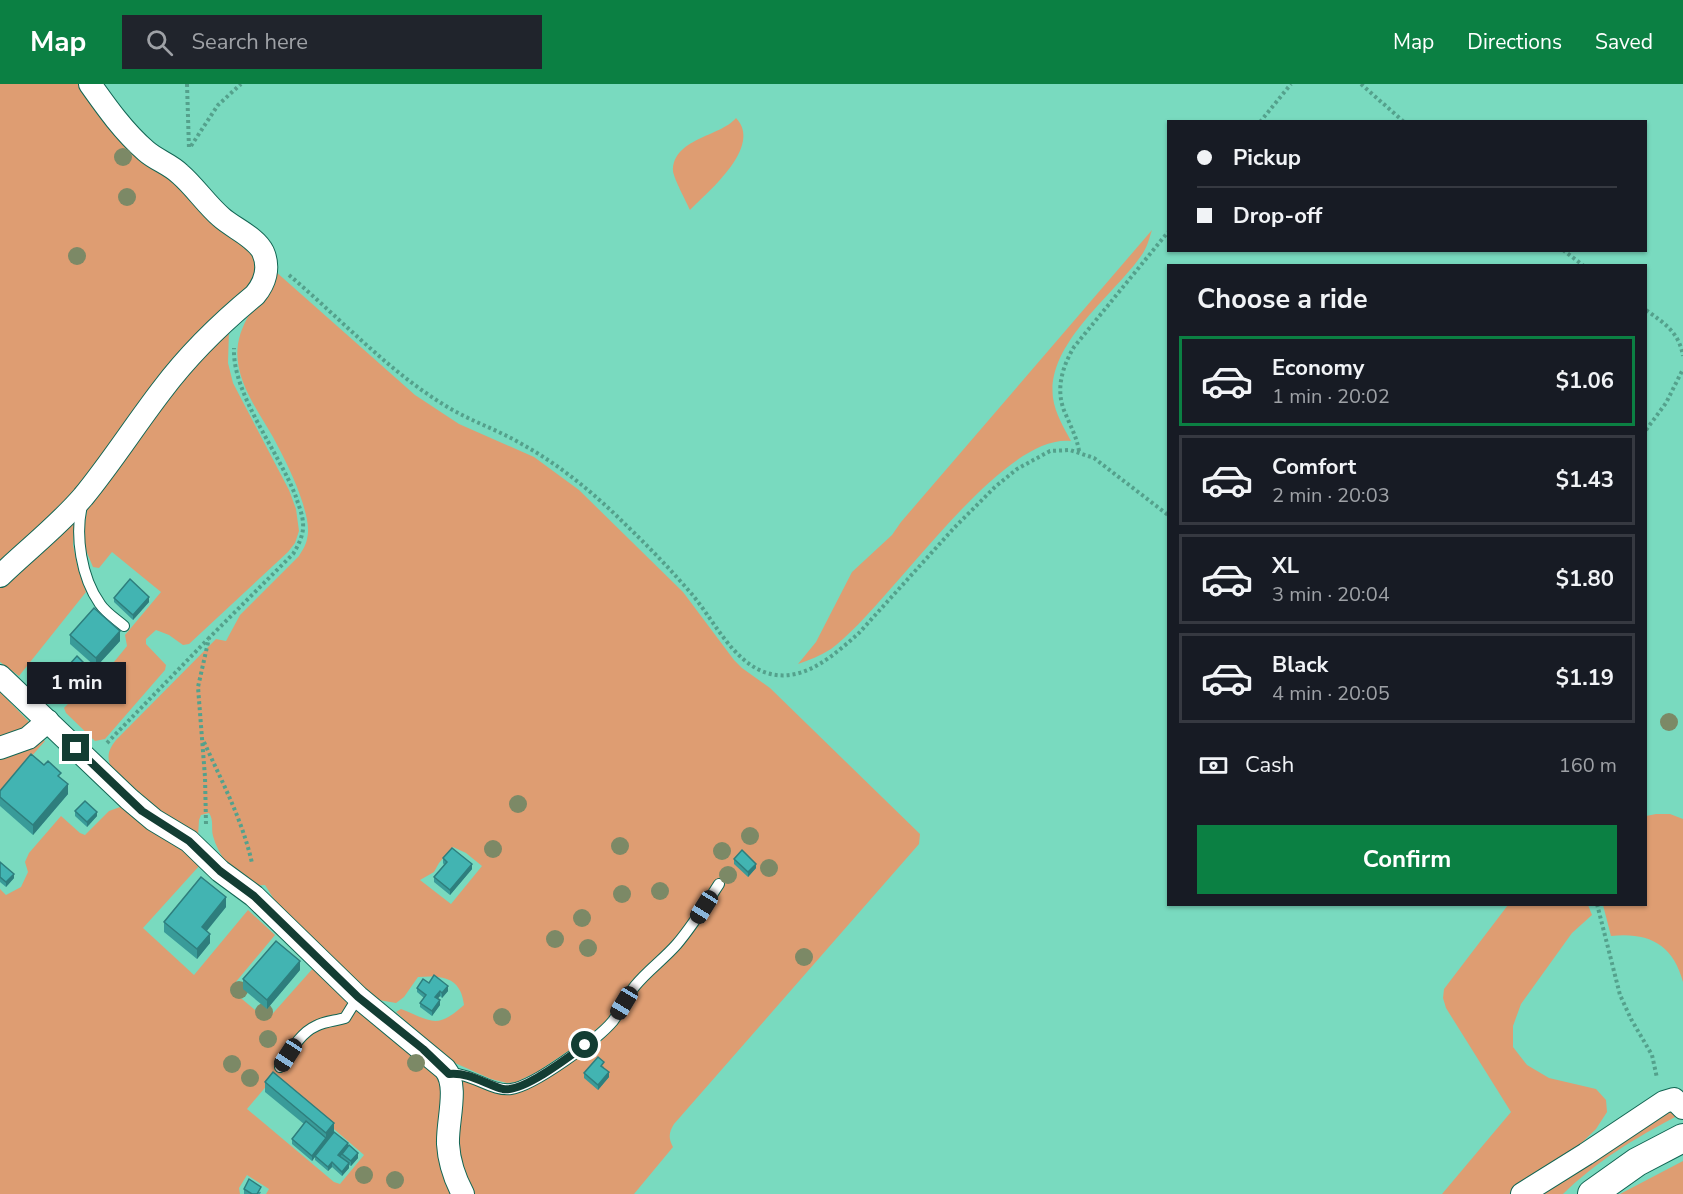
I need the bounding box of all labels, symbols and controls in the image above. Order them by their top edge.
search box [122,15,542,69]
text: Map [30,23,86,61]
icon: search [143,26,176,59]
text: Search here [191,27,308,57]
text: Map [1393,28,1434,56]
text: Directions [1467,28,1562,56]
text: Saved [1595,28,1653,56]
text: Pickup [1233,143,1301,173]
text: Drop-off [1233,201,1322,231]
text: Choose a ride [1197,281,1368,318]
text: Economy [1272,353,1364,383]
icon: car [1200,354,1254,408]
text: $1.06 [1556,366,1614,396]
text: 1 min · 20:02 [1272,383,1390,410]
text: Comfort [1272,452,1356,482]
icon: car [1200,453,1254,507]
text: $1.43 [1556,465,1614,495]
text: 2 min · 20:03 [1272,482,1390,509]
text: XL [1272,551,1299,581]
icon: car [1200,552,1254,606]
text: $1.80 [1556,564,1614,594]
text: 3 min · 20:04 [1272,581,1390,608]
text: Black [1272,650,1328,680]
icon: car [1200,651,1254,705]
callout: 1 min [26,661,125,703]
text: $1.19 [1556,663,1614,693]
text: 1 min [51,669,102,696]
text: 4 min · 20:05 [1272,680,1390,707]
route end [62,734,89,761]
icon: cash [1197,749,1230,782]
text: Cash [1245,750,1294,780]
text: 160 m [1559,752,1617,779]
button: Confirm [1197,825,1617,894]
car [687,887,721,927]
car [607,983,641,1023]
route start [571,1031,598,1058]
car [271,1035,305,1075]

